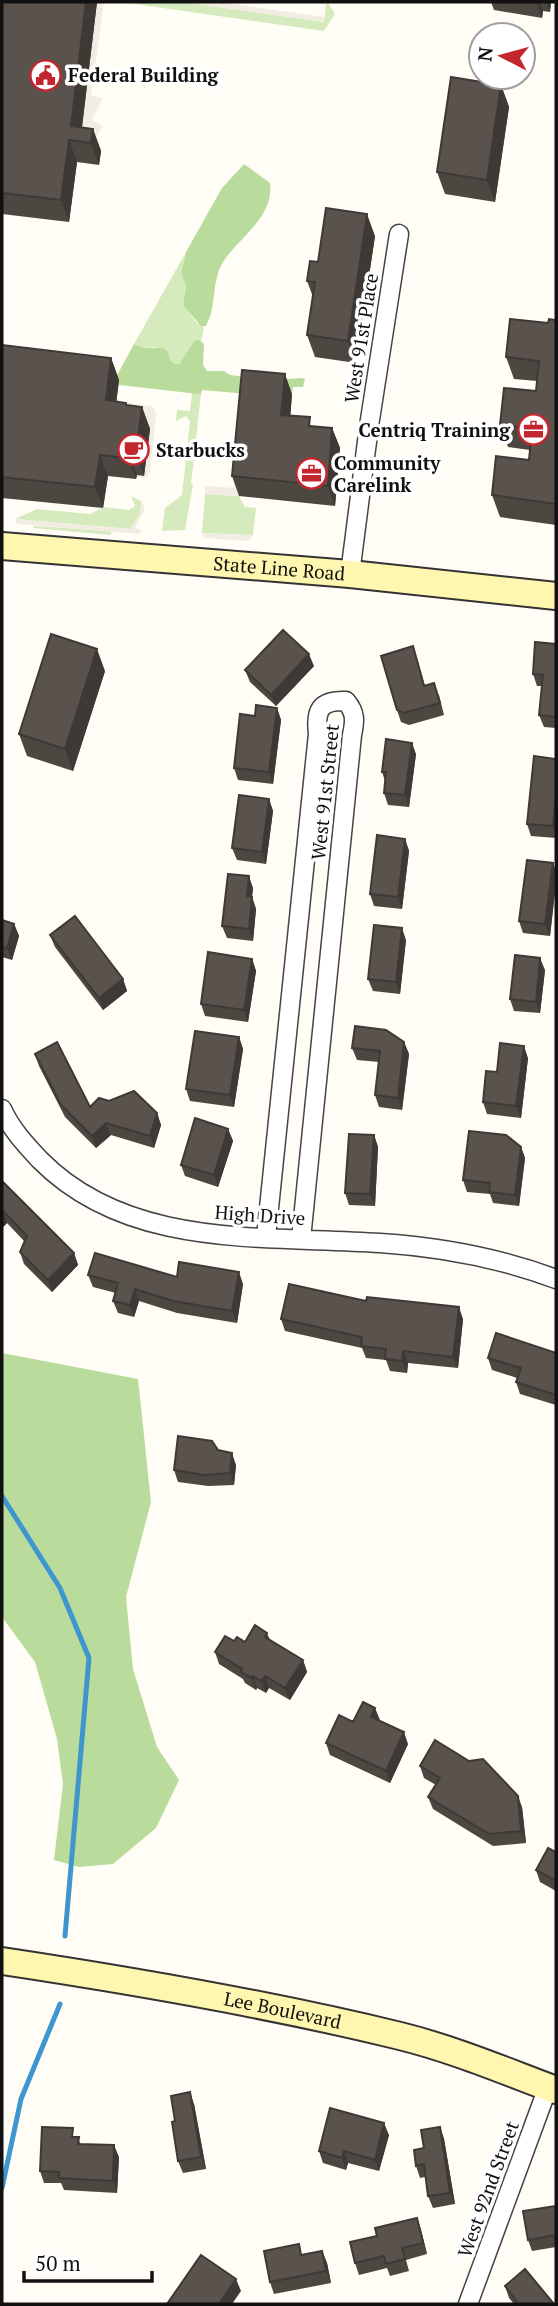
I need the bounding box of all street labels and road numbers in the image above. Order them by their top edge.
street label: West 91st Place [338,271,383,404]
street label: State Line Road [212,550,346,586]
street label: West 91st Street [305,723,344,861]
street label: High Drive [214,1199,306,1230]
street label: Lee Boulevard [222,1985,344,2034]
street label: West 92nd Street [451,2117,524,2260]

